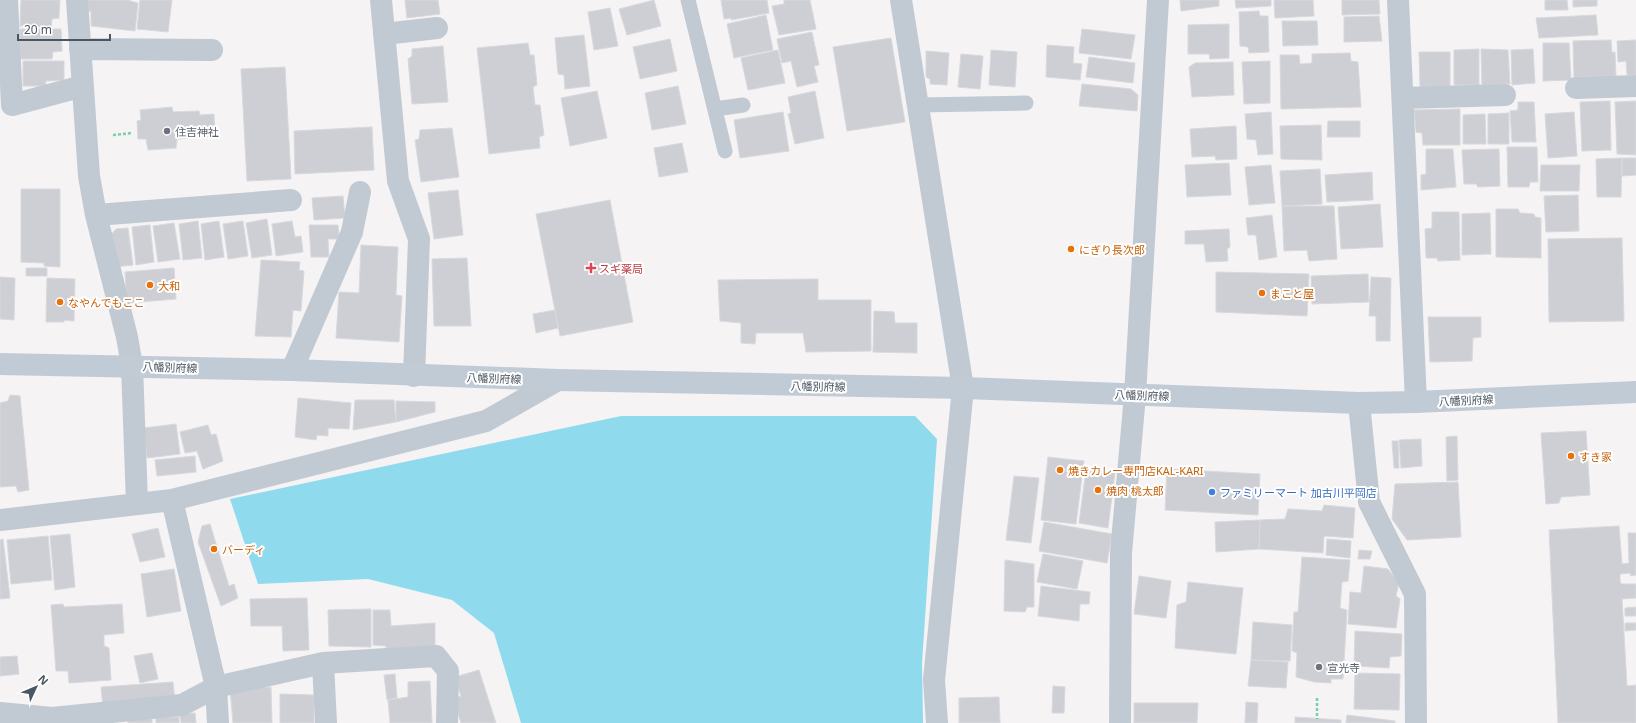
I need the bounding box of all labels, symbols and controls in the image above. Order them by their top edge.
scale bar [18,16,110,42]
text: 20 m [24,21,52,38]
place label: 住吉神社 [175,124,219,139]
marker: 住吉神社 [162,126,172,136]
place label: にぎり長次郎 [1079,242,1145,257]
marker: にぎり長次郎 [1066,244,1076,254]
place label: スギ薬局 [599,261,643,276]
marker: スギ薬局 [586,263,596,273]
place label: 大和 [158,278,180,293]
marker: 大和 [145,280,155,290]
place label: まこと屋 [1270,286,1314,301]
marker: まこと屋 [1257,288,1267,298]
place label: なやんでもここ [68,295,144,310]
marker: なやんでもここ [55,297,65,307]
street label: 八幡別府線 [142,359,198,375]
street label: 八幡別府線 [466,370,522,386]
street label: 八幡別府線 [790,378,846,394]
street label: 八幡別府線 [1114,387,1170,403]
street label: 八幡別府線 [1438,391,1494,409]
place label: すき家 [1579,449,1612,464]
marker: すき家 [1566,451,1576,461]
place label: 焼きカレー専門店KAL-KARI [1068,463,1204,478]
marker: 焼きカレー専門店KAL-KARI [1055,465,1065,475]
place label: 焼肉 桃太郎 [1106,483,1164,498]
marker: 焼肉 桃太郎 [1093,485,1103,495]
place label: ファミリーマート 加古川平岡店 [1220,485,1377,500]
marker: ファミリーマート 加古川平岡店 [1207,487,1217,497]
place label: バーディ [222,542,265,557]
marker: バーディ [209,544,219,554]
place label: 宣光寺 [1327,660,1360,675]
marker: 宣光寺 [1314,662,1324,672]
north arrow [16,667,56,707]
text: N [35,671,52,688]

